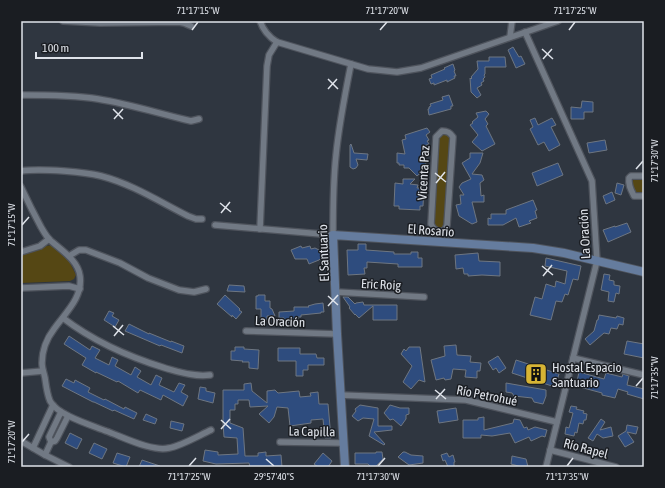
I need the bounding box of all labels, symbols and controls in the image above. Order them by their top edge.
text: 71°17'15"W [176,5,220,16]
text: 71°17'20"W [365,5,409,16]
text: 71°17'25"W [553,5,597,16]
scale bar [36,34,142,60]
text: 100 m [42,41,69,55]
text: 71°17'30"W [649,139,660,183]
street label: Vicenta Paz [415,145,432,201]
text: 71°17'15"W [6,203,17,247]
street label: La Oración [576,208,593,259]
street label: El Rosario [407,221,455,240]
street label: El Santuario [315,224,332,282]
street label: Eric Roig [361,276,402,293]
street label: La Oración [255,313,305,330]
text: 71°17'35"W [649,356,660,400]
place label: Hostal Espacio Santuario [552,360,622,390]
building icon: Hostal Espacio Santuario [523,361,549,387]
street label: Río Petrohué [455,382,519,409]
text: 71°17'20"W [6,420,17,464]
street label: La Capilla [288,424,336,439]
street label: Río Rapel [562,435,610,462]
text: 71°17'25"W [167,471,211,482]
text: 29°57'40"S [254,471,294,482]
text: 71°17'30"W [356,471,400,482]
text: 71°17'35"W [545,471,589,482]

